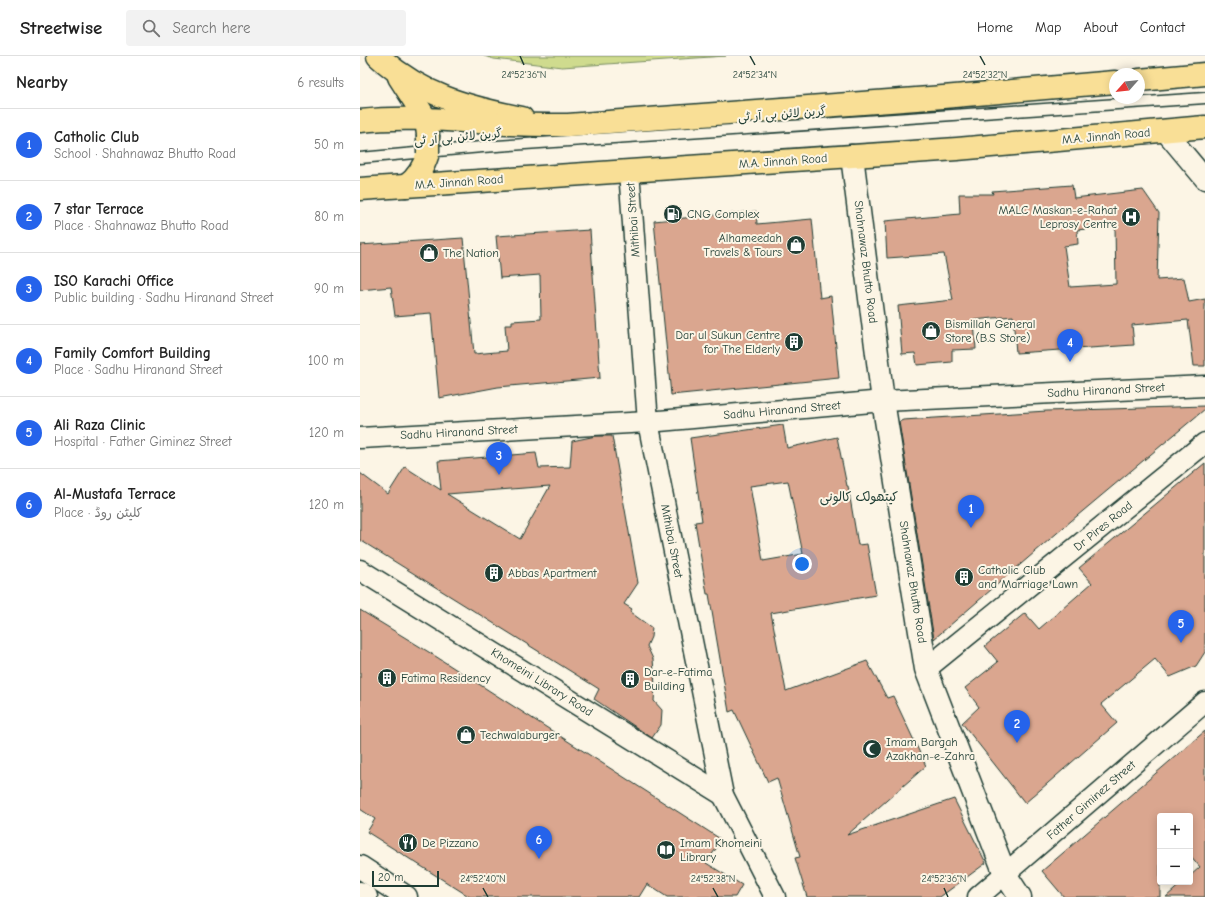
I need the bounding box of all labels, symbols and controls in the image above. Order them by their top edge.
search box [126,10,406,46]
text: Streetwise [20,17,102,39]
icon: search [140,17,162,39]
text: Search here [172,19,250,37]
text: Home [977,19,1013,36]
text: Map [1035,19,1061,36]
text: About [1083,19,1118,36]
text: Contact [1140,19,1185,36]
north arrow [1109,68,1145,104]
text: 24°52'36"N [502,69,546,81]
text: 24°52'34"N [733,69,777,81]
text: 24°52'32"N [963,69,1007,81]
text: Nearby [16,73,67,92]
text: 6 results [297,75,344,90]
street label: گرین لائن بی آر ٹی [737,104,827,125]
street label: M.A. Jinnah Road [1061,125,1151,147]
street label: گرین لائن بی آر ٹی [413,126,503,149]
text: Catholic Club [54,128,139,146]
text: 1 [26,137,32,152]
text: 50 m [314,137,344,152]
text: School · Shahnawaz Bhutto Road [54,146,236,161]
street label: M.A. Jinnah Road [738,151,828,171]
street label: M.A. Jinnah Road [414,172,504,192]
street label: Mithibai Street [623,182,643,258]
text: 7 star Terrace [54,200,144,218]
street label: Shahnawaz Bhutto Road [852,200,880,324]
fuel station icon: CNG Complex [662,203,684,225]
place label: MALC Maskan-e-Rahat Leprosy Centre [998,203,1118,231]
hospital icon: MALC Maskan-e-Rahat Leprosy Centre [1120,206,1142,228]
place label: CNG Complex [687,207,760,221]
text: 2 [26,209,32,224]
text: 80 m [314,209,344,224]
text: Place · Shahnawaz Bhutto Road [54,218,229,233]
place label: Alhameedah Travels & Tours [703,231,782,259]
shop icon: Alhameedah Travels & Tours [785,234,807,256]
shop icon: The Nation [418,242,440,264]
place label: The Nation [443,246,499,260]
text: ISO Karachi Office [54,272,174,290]
text: 3 [26,281,32,296]
text: 90 m [314,281,344,296]
text: Public building · Sadhu Hiranand Street [54,290,273,305]
place label: Bismillah General Store (B.S Store) [945,317,1035,345]
shop icon: Bismillah General Store (B.S Store) [920,320,942,342]
place label: Dar ul Sukun Centre for The Elderly [675,328,781,356]
pin: 4 [1057,329,1083,362]
building icon: Dar ul Sukun Centre for The Elderly [783,331,805,353]
text: Family Comfort Building [54,344,211,362]
text: 4 [26,353,32,368]
text: 100 m [308,353,344,368]
text: Place · Sadhu Hiranand Street [54,362,222,377]
street label: Sadhu Hiranand Street [1047,380,1166,400]
street label: Sadhu Hiranand Street [723,398,842,422]
text: Ali Raza Clinic [54,416,145,434]
street label: Sadhu Hiranand Street [400,422,519,442]
text: 5 [26,425,32,440]
text: 120 m [309,425,344,440]
text: Hospital · Father Giminez Street [54,434,232,449]
pin: 3 [486,442,512,475]
text: Al-Mustafa Terrace [54,485,176,503]
district label: کیتھولک کالونی [820,489,899,506]
pin: 1 [958,495,984,528]
text: 6 [26,497,32,512]
text: 120 m [309,497,344,512]
street label: Dr Pires Road [1071,498,1135,554]
street label: Mithibai Street [658,503,686,580]
text: Place · کلیٹن روڈ [54,505,142,520]
street label: Shahnawaz Bhutto Road [896,520,930,644]
your location [792,554,812,574]
building icon: Abbas Apartment [483,562,505,584]
place label: Catholic Club and Marriage Lawn [978,563,1078,591]
place label: Abbas Apartment [508,566,597,580]
building icon: Catholic Club and Marriage Lawn [953,566,975,588]
pin: 5 [1168,610,1194,643]
street label: Khomeini Library Road [488,645,596,719]
place label: Dar-e-Fatima Building [644,665,712,693]
building icon: Fatima Residency [376,667,398,689]
building icon: Dar-e-Fatima Building [619,668,641,690]
place label: Fatima Residency [401,671,491,685]
pin: 2 [1004,710,1030,743]
shop icon: Techwalaburger [455,724,477,746]
place label: Techwalaburger [480,728,560,742]
place label: Imam Bargah Azakhan-e-Zahra [886,735,975,763]
mosque icon: Imam Bargah Azakhan-e-Zahra [861,738,883,760]
street label: Father Giminez Street [1044,757,1139,842]
map controls [1157,813,1193,885]
button: + [1157,813,1193,849]
pin: 6 [526,826,552,859]
restaurant icon: De Pizzano [397,832,419,854]
place label: De Pizzano [422,836,478,850]
place label: Imam Khomeini Library [680,836,762,864]
library icon: Imam Khomeini Library [655,839,677,861]
button: − [1157,849,1193,885]
scale bar [372,869,439,888]
text: 20 m [378,871,403,884]
text: 24°52'40"N [460,873,506,885]
text: 24°52'38"N [691,873,735,885]
text: 24°52'36"N [922,873,966,885]

